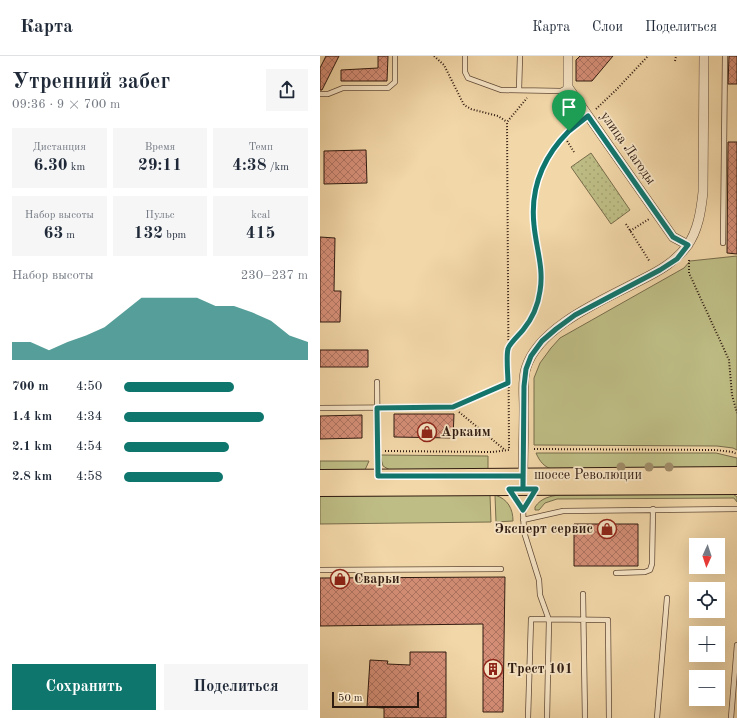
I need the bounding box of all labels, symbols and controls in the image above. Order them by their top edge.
text: Карта [20,18,73,37]
text: Карта [532,20,570,34]
text: Слои [592,20,623,34]
text: Поделиться [645,20,717,34]
button: share [266,69,308,111]
text: Утренний забег [12,71,170,93]
pin [552,90,586,131]
icon: arrive [558,96,580,118]
text: 09:36 · 9 × 700 m [12,98,120,111]
street label: улица Лагоды [598,109,658,187]
text: Дистанция [33,142,86,153]
text: Время [145,142,175,153]
text: Темп [248,142,273,153]
text: 6.30 [33,157,68,174]
text: 29:11 [138,157,182,174]
text: 4:38 [232,157,267,174]
text: km [68,162,85,173]
text: /km [267,162,289,173]
text: Набор высоты [25,210,94,221]
text: Пульс [145,210,175,221]
text: kcal [251,210,270,221]
text: 63 [44,225,63,242]
text: 132 [134,225,163,242]
text: 415 [246,225,275,242]
text: m [63,230,75,241]
text: bpm [163,230,186,241]
text: Набор высоты [12,269,94,282]
text: 230–237 m [241,269,308,282]
text: 700 m [12,380,49,393]
text: 4:50 [76,380,102,393]
text: 1.4 km [12,410,52,423]
text: 4:34 [76,410,102,423]
shop icon: Аркаим [416,421,438,443]
place label: Аркаим [441,425,491,439]
text: 2.1 km [12,440,52,453]
text: 4:54 [76,440,102,453]
street label: шоссе Революции [534,468,642,482]
text: 2.8 km [12,470,52,483]
text: 4:58 [76,470,102,483]
shop icon: Эксперт сервис [596,518,618,540]
place label: Эксперт сервис [495,522,593,536]
north arrow [689,538,725,574]
map controls [689,538,725,706]
shop icon: Сварьи [329,568,351,590]
place label: Сварьи [354,572,400,586]
button: locate [689,582,725,618]
button: + [689,626,725,662]
building icon: Трест 101 [482,658,504,680]
place label: Трест 101 [507,662,573,676]
button: Сохранить [12,664,156,710]
button: Поделиться [164,664,308,710]
button: − [689,670,725,706]
scale bar [332,690,419,709]
text: 50 m [338,693,363,704]

